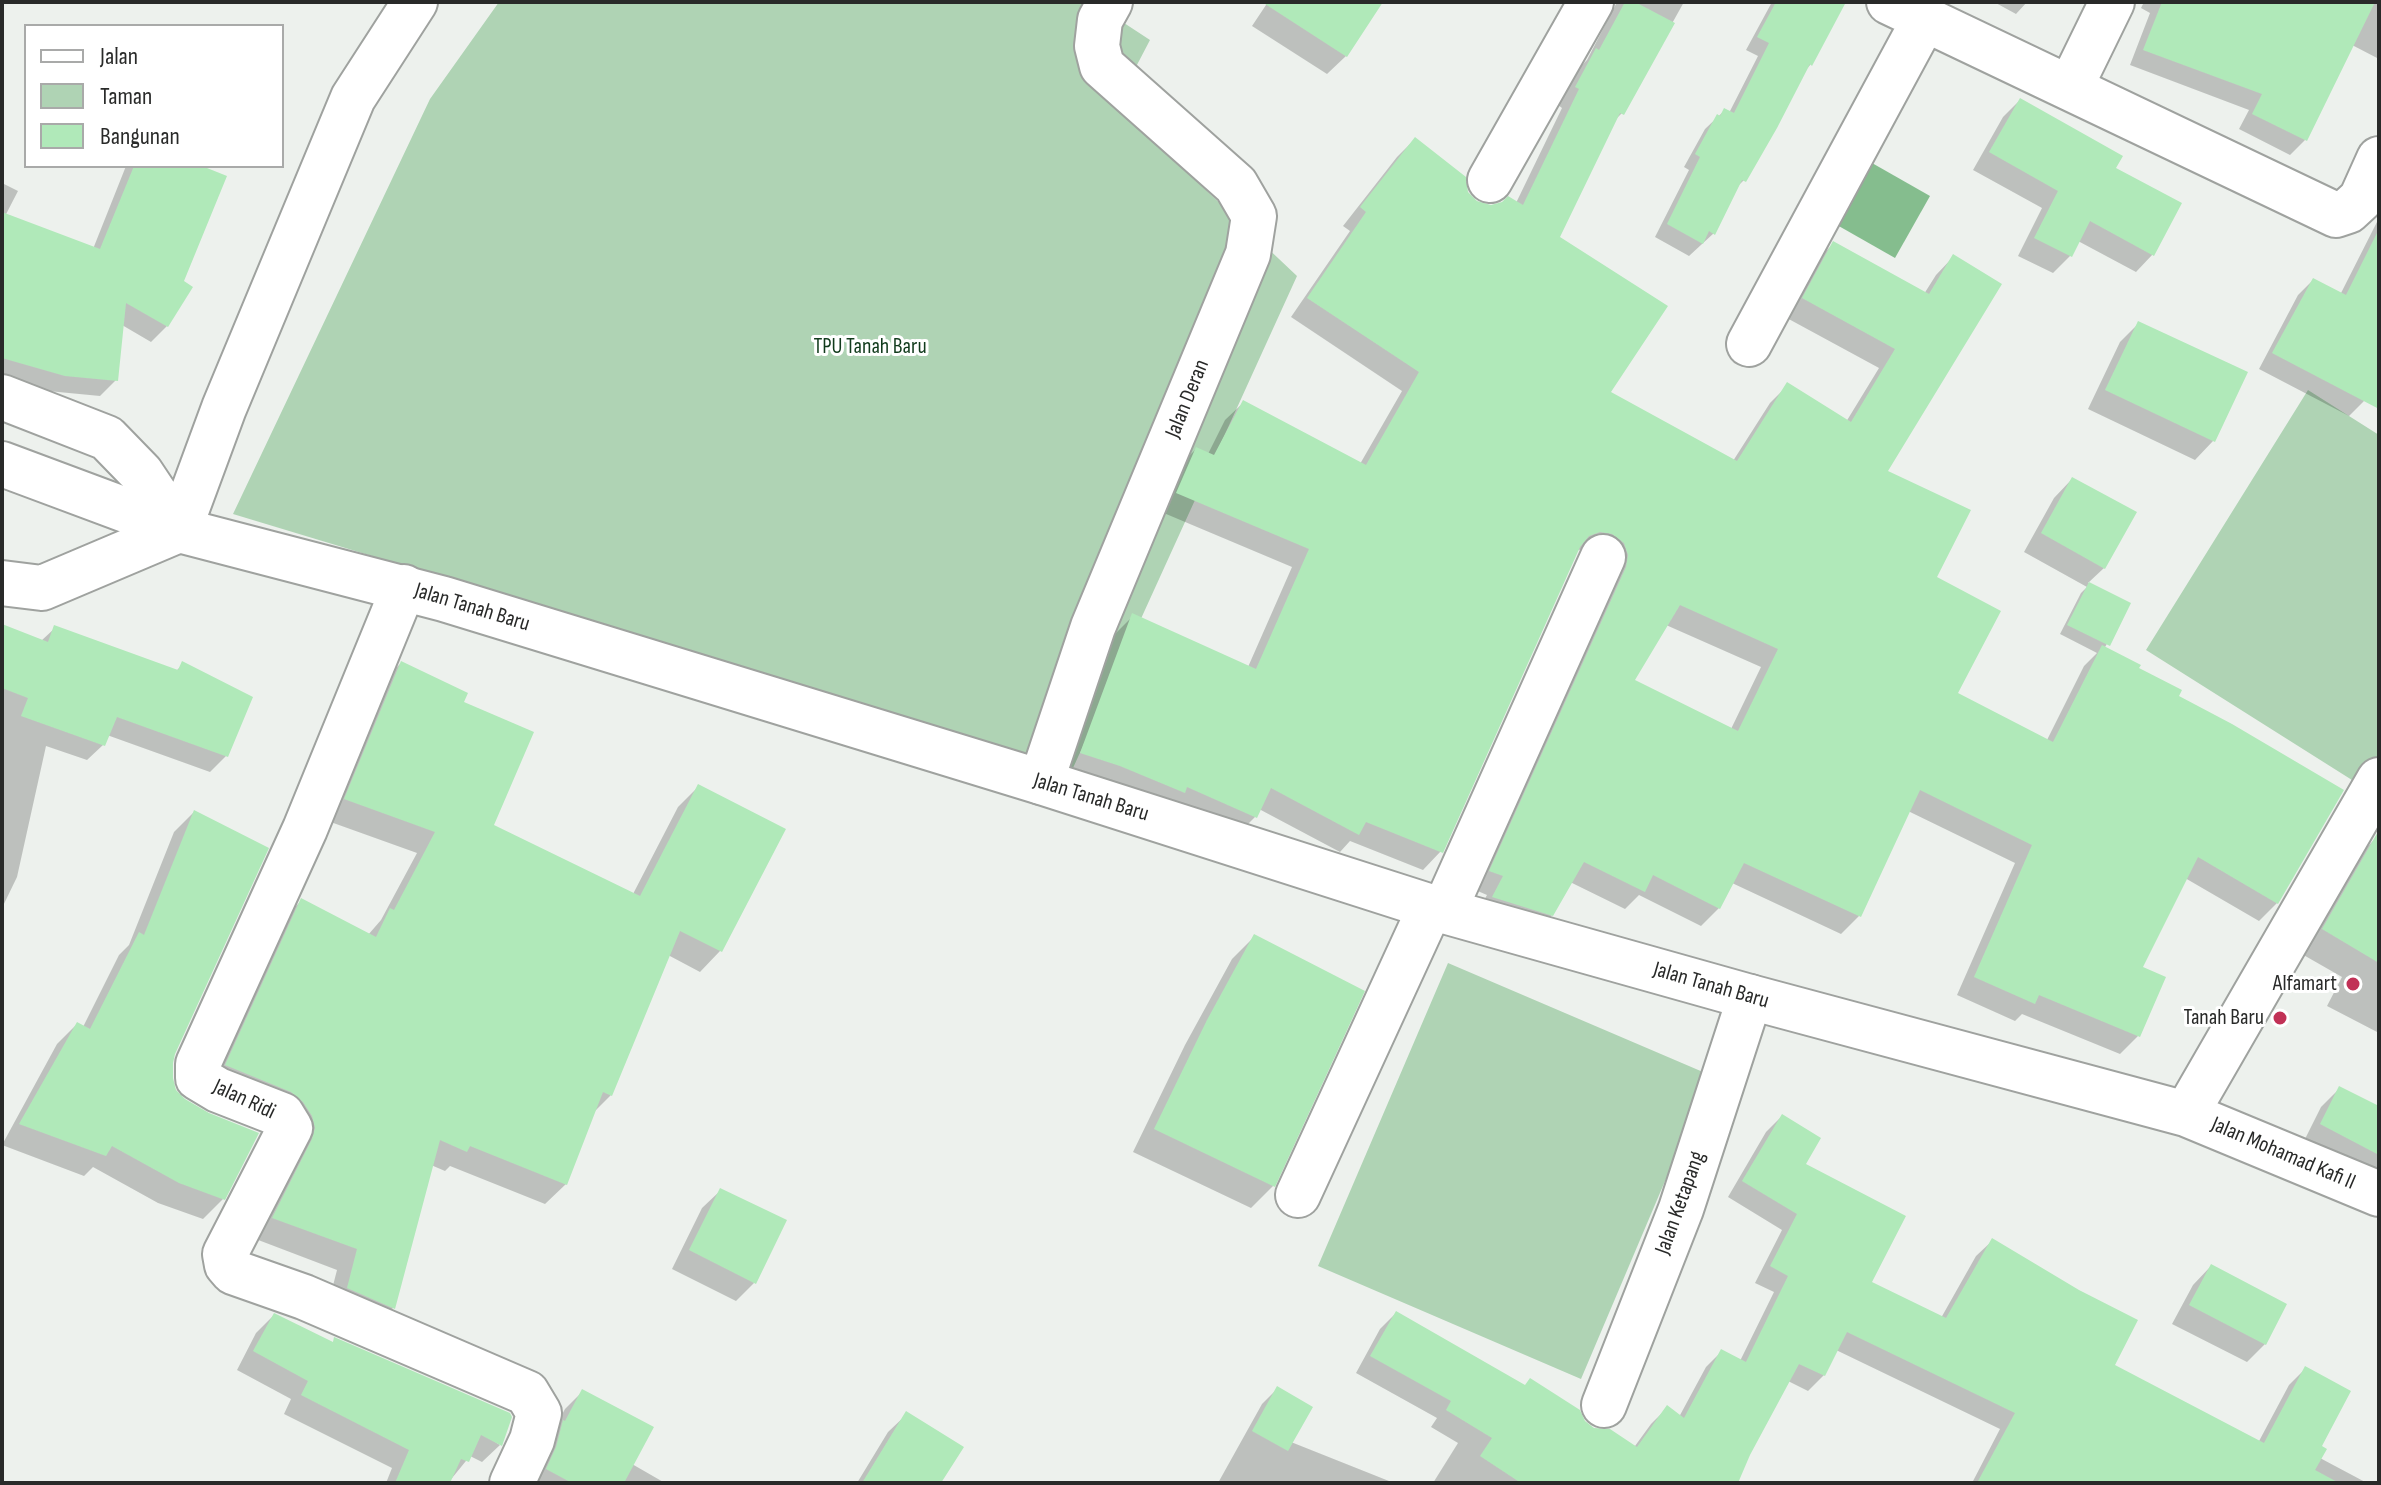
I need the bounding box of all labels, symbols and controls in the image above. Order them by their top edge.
legend [24,24,284,168]
text: Jalan [100,42,138,71]
text: Taman [100,82,152,111]
text: Bangunan [100,122,180,151]
park label: TPU Tanah Baru [813,334,927,360]
street label: Jalan Deran [1160,356,1216,442]
street label: Jalan Tanah Baru [411,578,533,638]
street label: Jalan Tanah Baru [1030,768,1152,828]
street label: Jalan Tanah Baru [1650,957,1772,1015]
place label: Alfamart [2273,971,2337,997]
marker: Alfamart [2344,975,2362,993]
place label: Tanah Baru [2183,1005,2264,1031]
marker: Tanah Baru [2271,1009,2289,1027]
street label: Jalan Ridi [209,1074,279,1126]
street label: Jalan Mohamad Kafi II [2207,1112,2359,1196]
street label: Jalan Ketapang [1650,1148,1712,1258]

